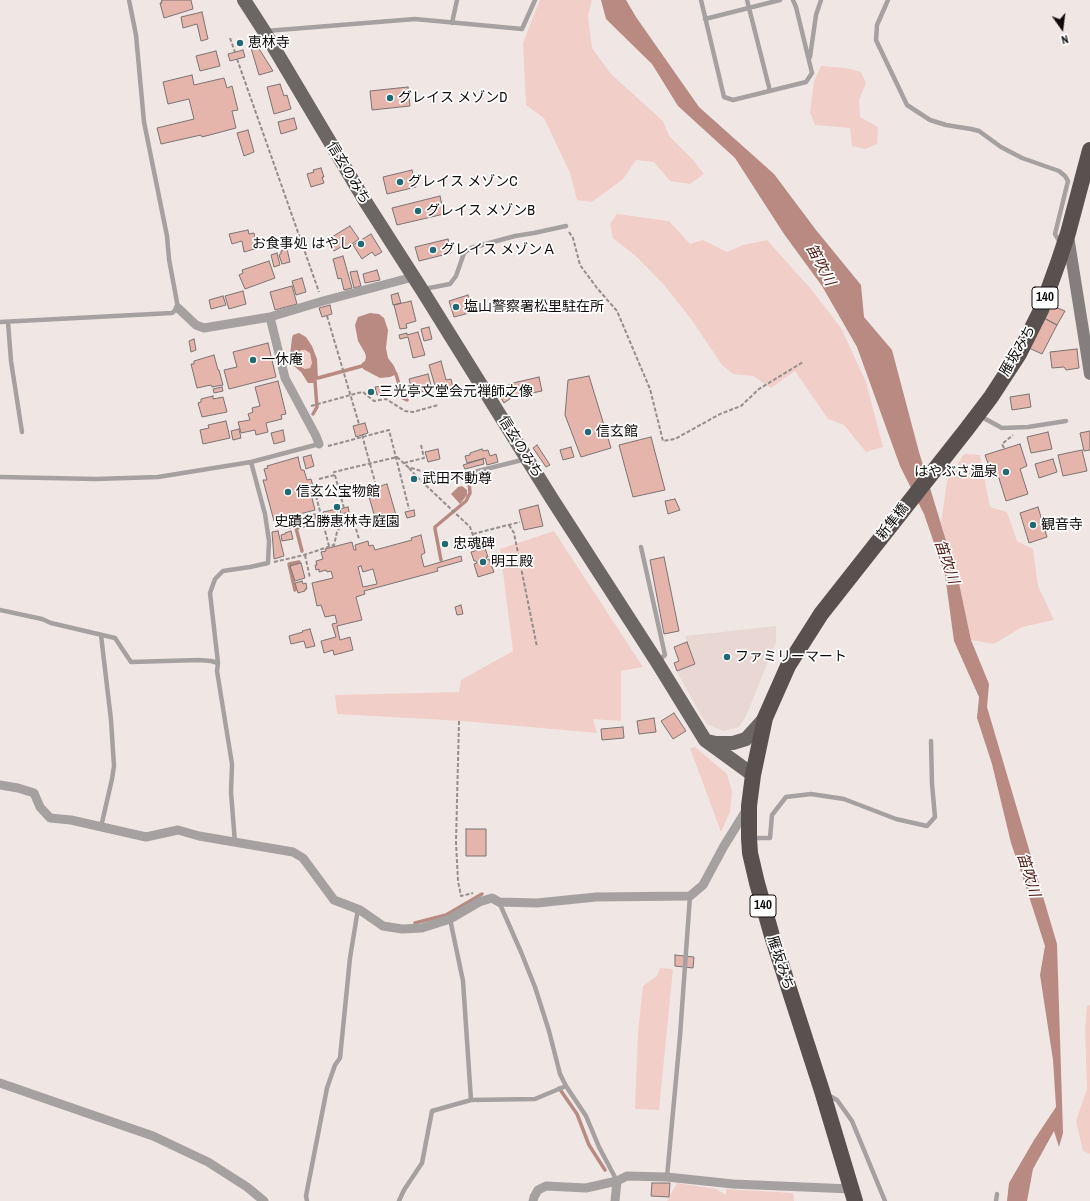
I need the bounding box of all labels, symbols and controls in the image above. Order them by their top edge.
north arrow [1042,8,1082,48]
text: N [1060,32,1070,47]
place label: 恵林寺 [248,35,290,51]
marker: 恵林寺 [235,38,245,48]
place label: グレイス メゾンD [398,90,507,106]
marker: グレイス メゾンD [385,93,395,103]
street label: 信玄のみち [323,139,373,207]
place label: グレイス メゾンC [408,174,517,190]
marker: グレイス メゾンC [395,177,405,187]
place label: グレイス メゾンB [426,203,535,219]
marker: グレイス メゾンB [413,206,423,216]
place label: お食事処 はやし [252,236,353,252]
marker: お食事処 はやし [356,239,366,249]
water label: 笛吹川 [801,241,839,289]
place label: グレイス メゾンＡ [441,242,556,258]
marker: グレイス メゾンＡ [428,245,438,255]
road number: 140 [1032,287,1058,309]
place label: 塩山警察署松里駐在所 [464,299,604,315]
marker: 塩山警察署松里駐在所 [451,302,461,312]
street label: 雁坂みち [997,323,1039,379]
place label: 一休庵 [261,352,303,368]
marker: 一休庵 [248,355,258,365]
place label: 三光亭文堂会元禅師之像 [379,384,533,400]
marker: 三光亭文堂会元禅師之像 [366,387,376,397]
street label: 信玄のみち [494,413,546,481]
place label: 信玄館 [596,424,638,440]
marker: 信玄館 [583,427,593,437]
place label: はやぶさ温泉 [914,464,998,480]
marker: はやぶさ温泉 [1001,467,1011,477]
place label: 武田不動尊 [422,471,492,487]
marker: 武田不動尊 [409,474,419,484]
place label: 信玄公宝物館 [296,484,380,500]
marker: 信玄公宝物館 [283,487,293,497]
street label: 新隼橋 [873,500,913,544]
marker: 史蹟名勝惠林寺庭園 [332,502,342,512]
place label: 史蹟名勝惠林寺庭園 [274,514,400,530]
place label: 観音寺 [1041,517,1083,533]
marker: 観音寺 [1028,520,1038,530]
place label: 忠魂碑 [453,536,495,552]
water label: 笛吹川 [930,538,962,586]
marker: 忠魂碑 [440,539,450,549]
place label: 明王殿 [491,554,533,570]
marker: 明王殿 [478,557,488,567]
place label: ファミリーマート [735,649,847,665]
marker: ファミリーマート [722,652,732,662]
water label: 笛吹川 [1013,851,1043,899]
road number: 140 [750,895,776,917]
street label: 雁坂みち [763,934,797,992]

